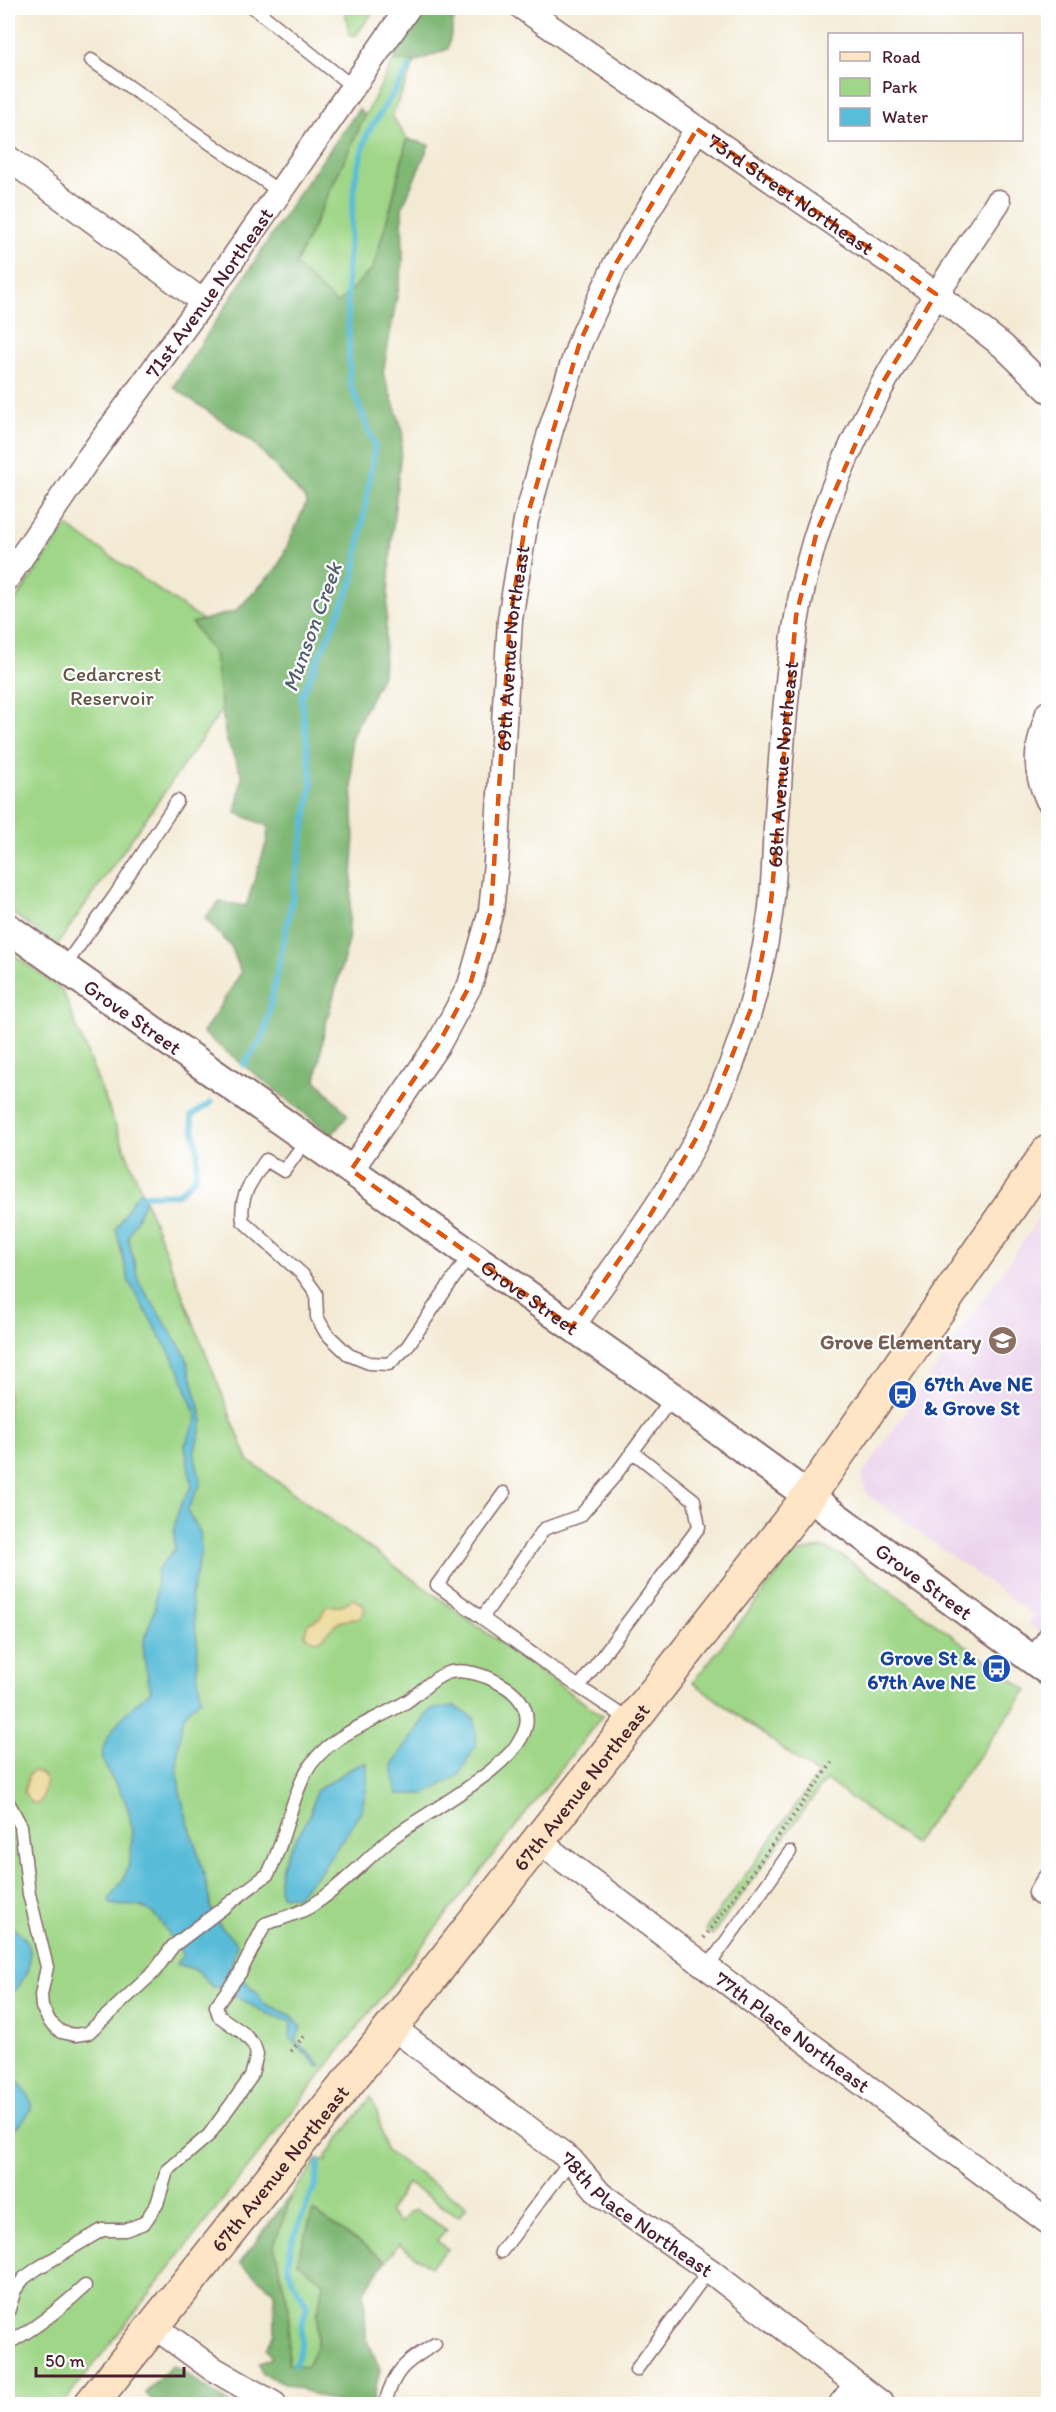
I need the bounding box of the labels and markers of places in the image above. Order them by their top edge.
school or university icon: Grove Elementary [986,1325,1018,1357]
place label: Grove Elementary [820,1329,981,1355]
place label: 67th Ave NE & Grove St [924,1371,1033,1420]
bus stop icon: 67th Ave NE & Grove St [887,1379,919,1411]
place label: Grove St & 67th Ave NE [867,1645,976,1694]
bus stop icon: Grove St & 67th Ave NE [981,1653,1013,1685]

